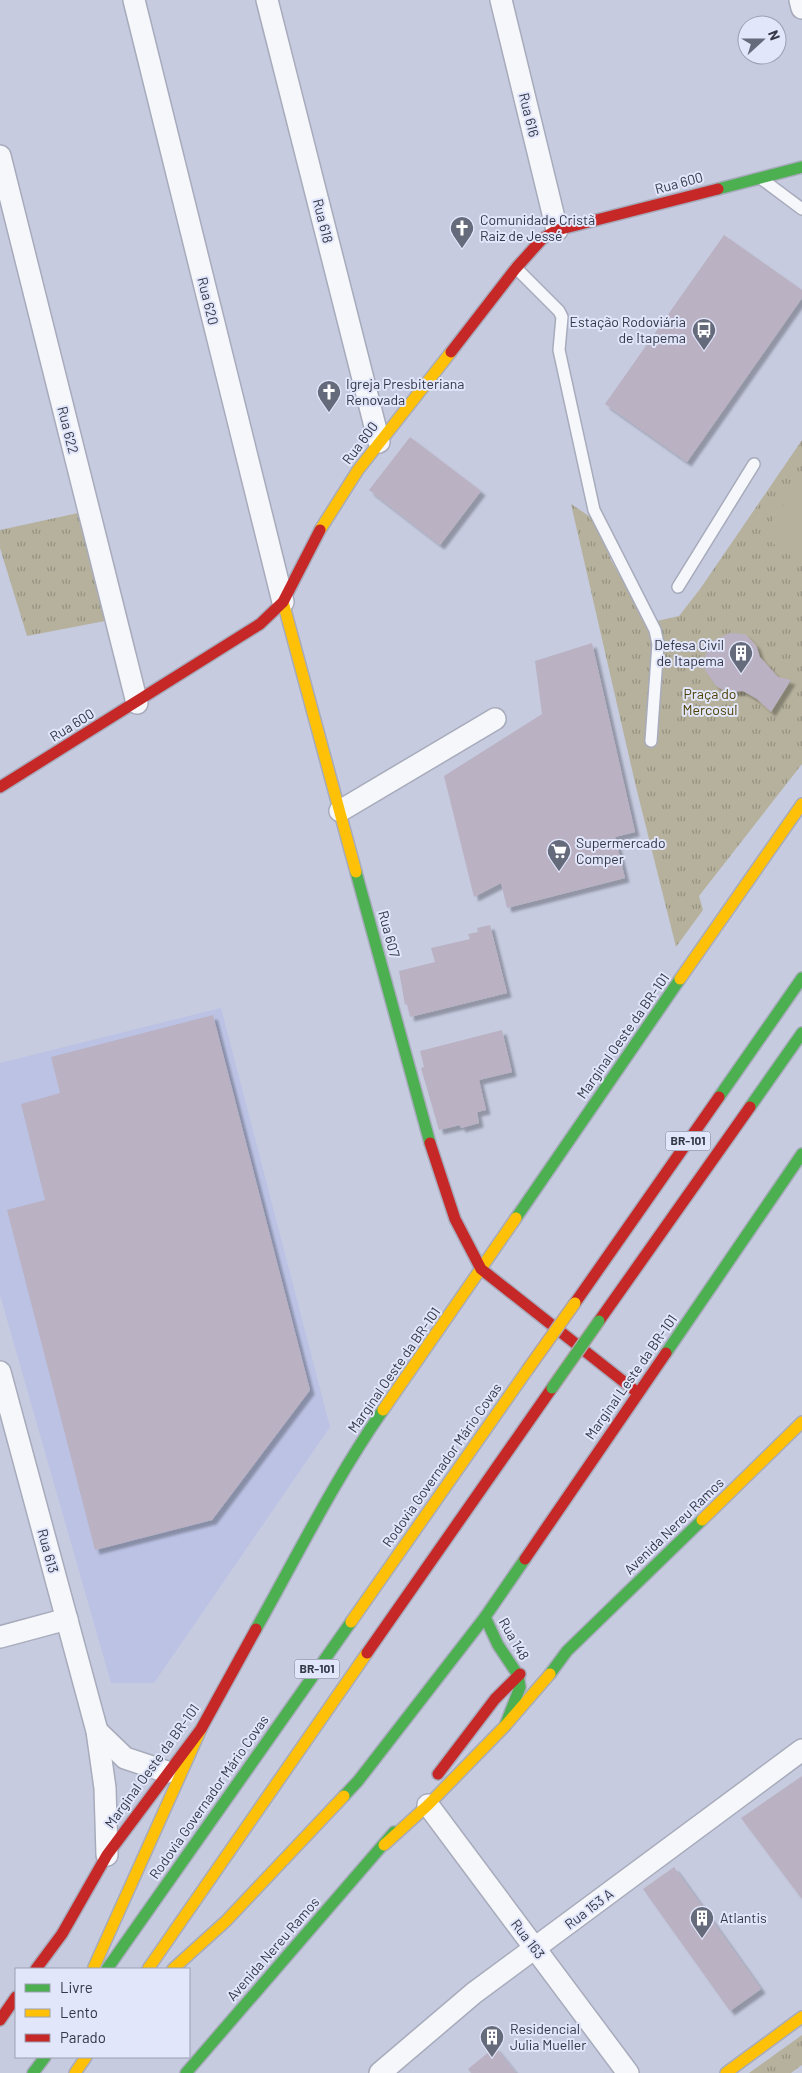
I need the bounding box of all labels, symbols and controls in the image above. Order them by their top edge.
north arrow [737,15,787,65]
text: N [765,28,784,43]
street label: Rua 616 [516,91,543,139]
street label: Rua 600 [653,168,705,197]
street label: Rua 618 [310,197,337,245]
place label: Comunidade Cristã Raiz de Jessé [480,211,595,244]
church icon: Comunidade Cristã Raiz de Jessé [449,215,475,249]
street label: Rua 620 [194,275,223,327]
place label: Estação Rodoviária de Itapema [569,313,686,346]
bus stop icon: Estação Rodoviária de Itapema [691,317,717,351]
place label: Igreja Presbiteriana Renovada [346,375,464,408]
church icon: Igreja Presbiteriana Renovada [316,379,342,413]
street label: Rua 622 [54,404,83,455]
street label: Rua 600 [338,418,381,467]
place label: Defesa Civil de Itapema [654,636,724,669]
building icon: Defesa Civil de Itapema [728,640,754,674]
park label: Praça do Mercosul [683,685,737,718]
street label: Rua 600 [46,704,97,745]
place label: Supermercado Comper [576,834,666,867]
supermarket icon: Supermercado Comper [546,838,572,872]
street label: Rua 607 [375,909,404,959]
street label: Marginal Oeste da BR-101 [573,970,672,1102]
road number: BR-101 [666,1132,710,1150]
street label: Marginal Oeste da BR-101 [344,1304,443,1436]
street label: Marginal Leste da BR-101 [581,1311,680,1443]
street label: Rodovia Governador Mário Covas [378,1379,505,1550]
street label: Avenida Nereu Ramos [620,1474,727,1578]
street label: Rua 613 [34,1527,63,1575]
street label: Rua 148 [496,1615,533,1663]
road number: BR-101 [294,1660,340,1678]
street label: Marginal Oeste da BR-101 [101,1700,202,1831]
street label: Rodovia Governador Mário Covas [145,1711,272,1882]
street label: Rua 153 A [561,1884,617,1932]
street label: Avenida Nereu Ramos [223,1893,323,2004]
building icon: Atlantis [689,1905,715,1939]
place label: Atlantis [720,1909,767,1926]
street label: Rua 163 [508,1915,549,1962]
legend [15,1968,190,2058]
text: Livre [60,1978,93,1996]
text: Lento [60,2003,98,2021]
place label: Residencial Julia Mueller [510,2020,586,2053]
building icon: Residencial Julia Mueller [479,2024,505,2058]
text: Parado [60,2028,106,2046]

